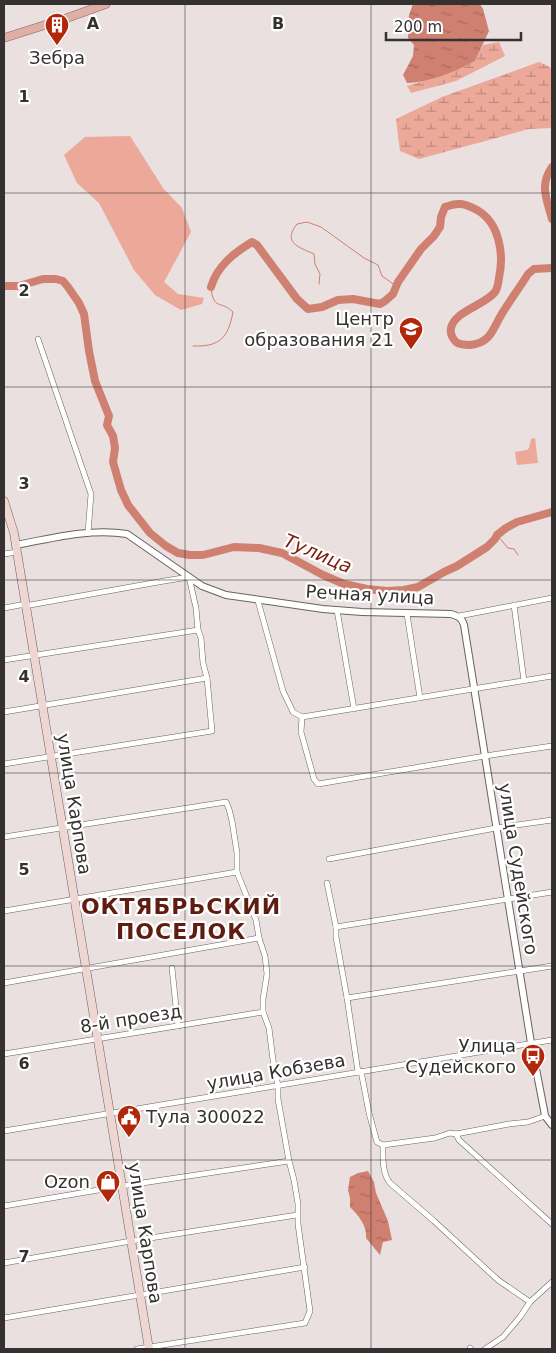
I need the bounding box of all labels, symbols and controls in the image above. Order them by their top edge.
scale bar [386,10,521,42]
building icon: Зебра [44,12,70,46]
text: A [87,14,100,33]
text: B [272,14,284,33]
text: 200 m [394,18,442,36]
place label: Зебра [29,47,85,68]
text: 1 [18,87,30,106]
text: 2 [18,281,30,300]
place label: Центр образования 21 [244,308,394,350]
school or university icon: Центр образования 21 [398,316,424,350]
text: 3 [18,474,30,493]
water label: Тулица [281,529,355,577]
street label: Речная улица [305,581,435,608]
text: 4 [18,667,30,686]
street label: улица Карпова [53,732,96,876]
street label: улица Судейского [495,782,542,956]
text: 5 [18,860,30,879]
district label: ОКТЯБРЬСКИЙ ПОСЕЛОК [81,894,281,944]
street label: 8-й проезд [79,1000,183,1037]
place label: Улица Судейского [405,1035,516,1077]
bus stop icon: Улица Судейского [520,1043,546,1077]
street label: улица Кобзева [205,1049,347,1094]
text: 6 [18,1054,30,1073]
public building icon: Тула 300022 [116,1104,142,1138]
place label: Тула 300022 [145,1106,265,1127]
street label: улица Карпова [124,1161,167,1305]
shop icon: Ozon [95,1169,121,1203]
place label: Ozon [44,1171,90,1192]
text: 7 [18,1247,30,1266]

